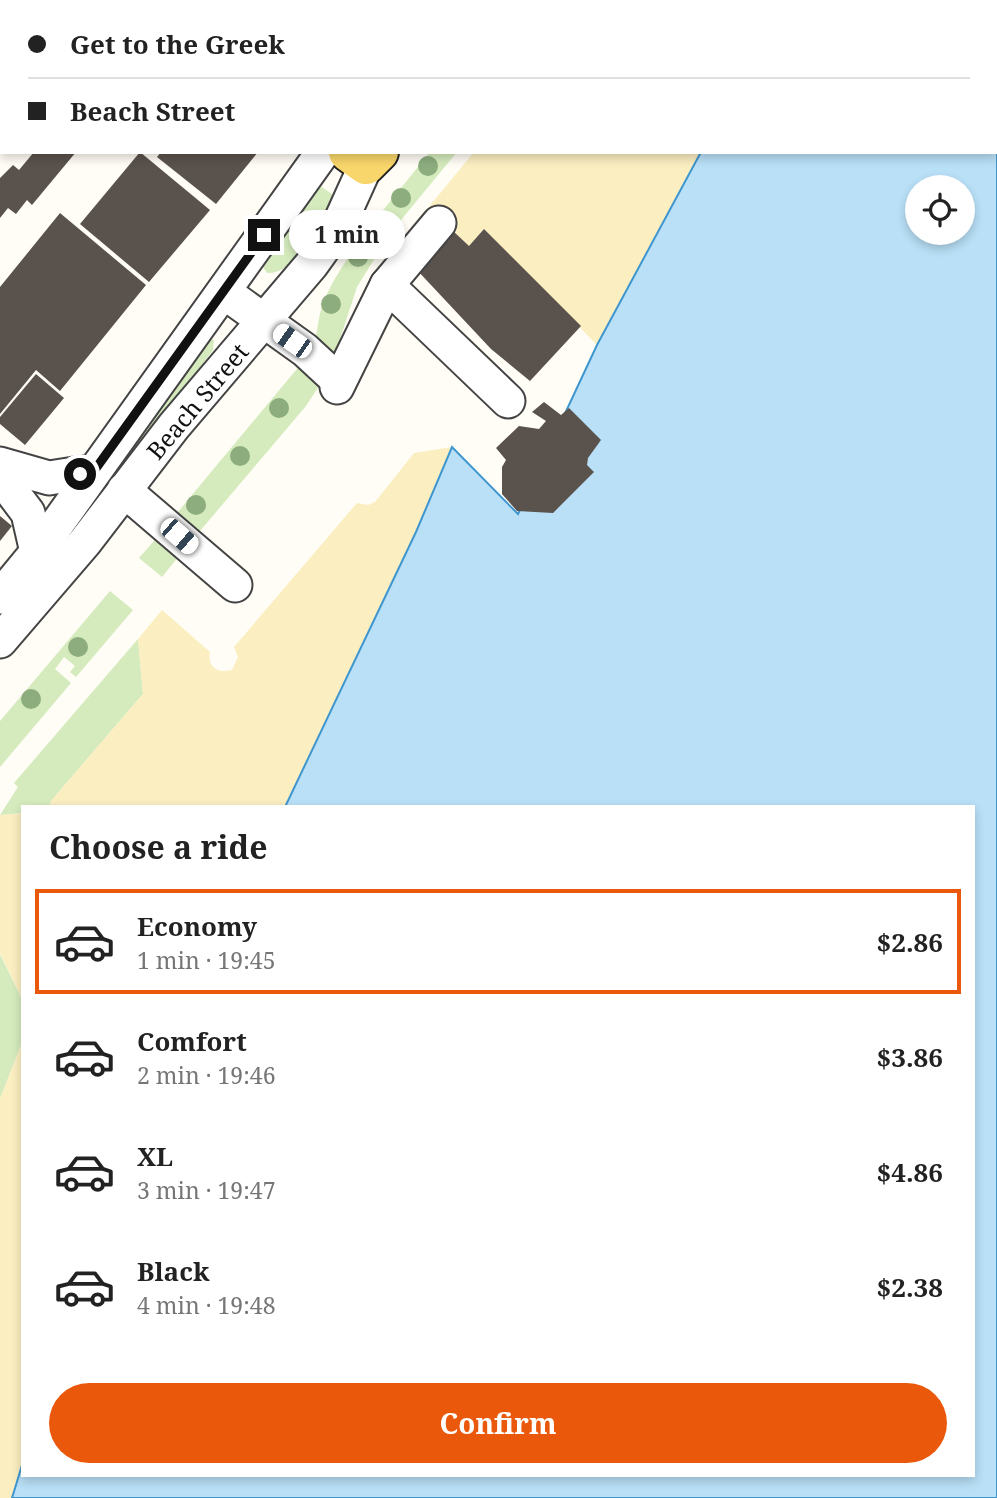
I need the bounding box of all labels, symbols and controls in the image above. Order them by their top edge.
text: Get to the Greek [70,26,285,62]
text: Beach Street [70,93,235,129]
map controls [905,175,975,245]
button: locate [905,175,975,245]
callout: 1 min [288,210,404,260]
text: 1 min [314,218,380,250]
route end [248,219,280,251]
car [269,320,316,362]
street label: Beach Street [139,336,255,466]
route start [64,458,96,490]
car [157,514,202,558]
text: Choose a ride [49,825,268,868]
text: Economy [137,908,257,944]
icon: car [53,910,116,973]
text: $2.86 [877,924,943,960]
text: 1 min · 19:45 [137,944,275,976]
text: Comfort [137,1023,247,1059]
icon: car [53,1025,116,1088]
text: $3.86 [877,1039,943,1075]
text: 2 min · 19:46 [137,1059,275,1091]
text: XL [137,1138,173,1174]
icon: car [53,1140,116,1203]
text: $4.86 [877,1154,943,1190]
text: 3 min · 19:47 [137,1174,275,1206]
text: Black [137,1253,210,1289]
icon: car [53,1255,116,1318]
text: $2.38 [877,1269,943,1305]
text: 4 min · 19:48 [137,1289,275,1321]
button: Confirm [49,1383,947,1463]

